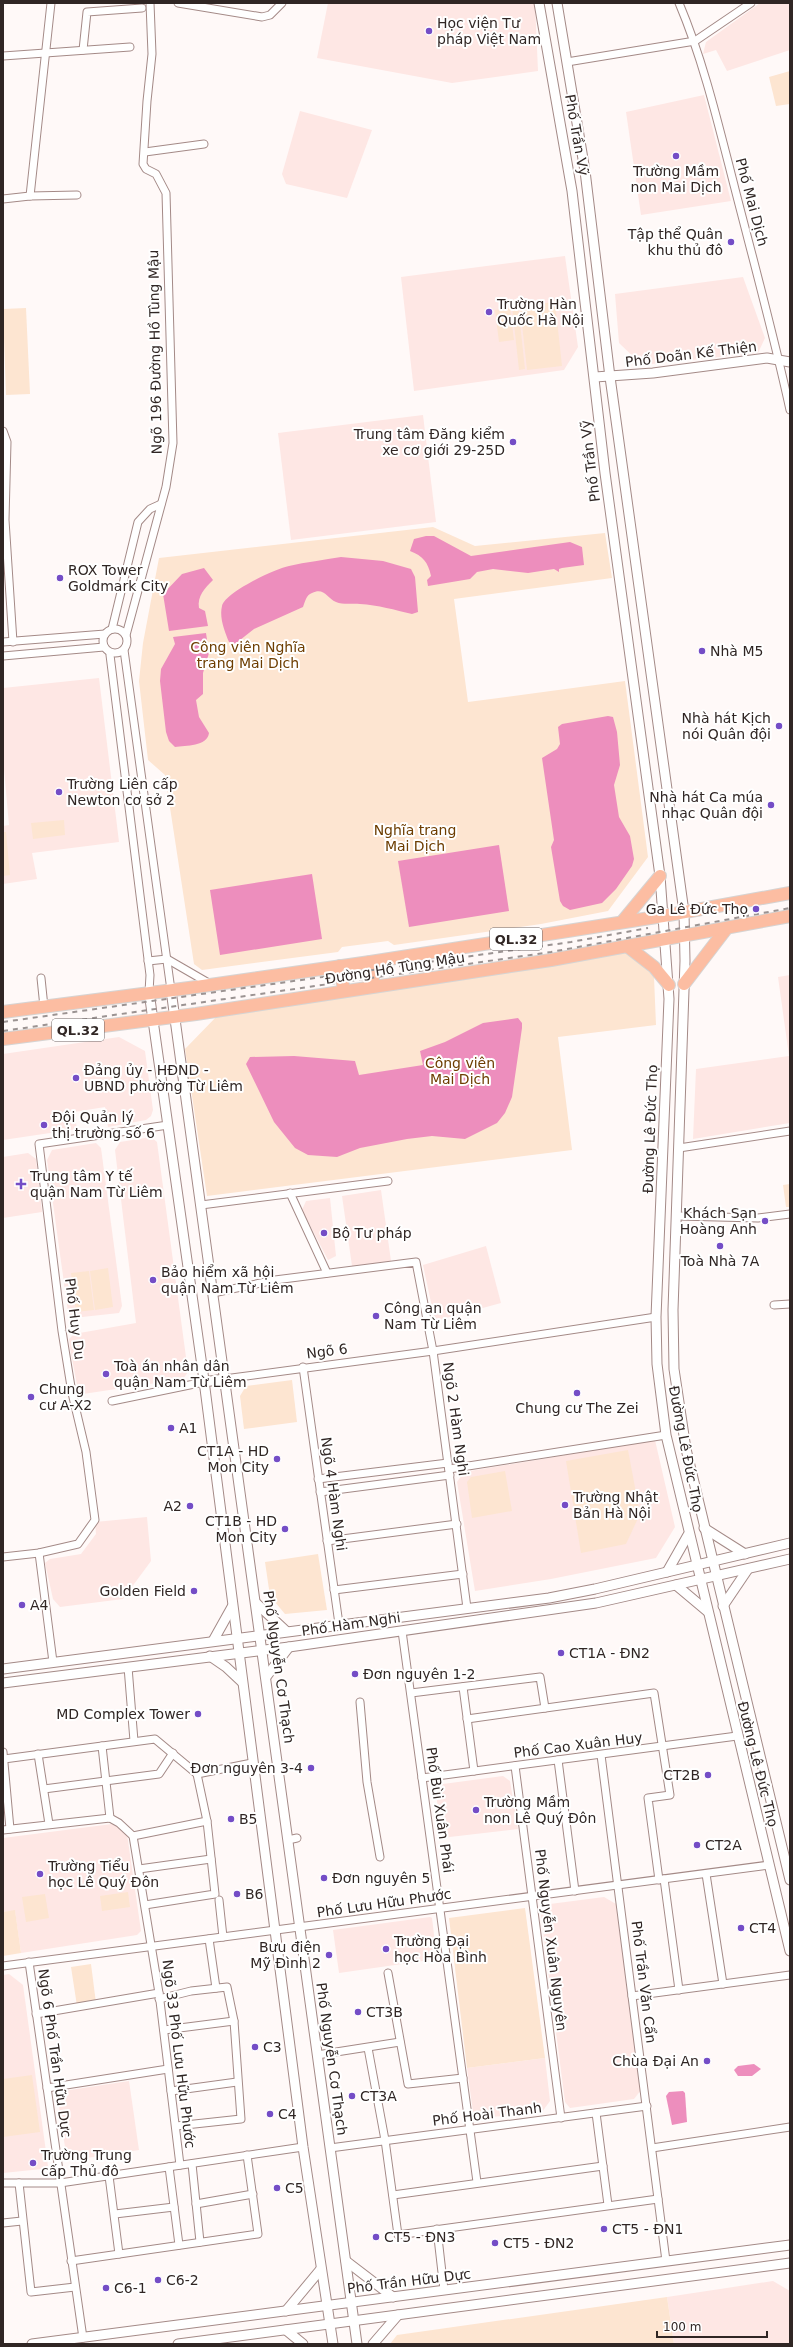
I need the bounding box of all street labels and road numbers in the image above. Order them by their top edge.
street label: Phố Trần Vỹ [562,93,592,177]
street label: Phố Mai Dịch [733,156,771,248]
street label: Ngõ 196 Đường Hồ Tùng Mậu [145,249,165,455]
street label: Phố Doãn Kế Thiện [624,338,758,370]
street label: Phố Trần Vỹ [577,419,603,503]
road number: QL.32 [490,928,542,950]
street label: Đường Hồ Tùng Mậu [324,949,466,987]
road number: QL.32 [52,1019,104,1041]
street label: Đường Lê Đức Thọ [640,1064,660,1194]
street label: Phố Huy Du [62,1277,88,1361]
street label: Ngõ 6 [306,1341,349,1361]
street label: Ngõ 2 Hàm Nghi [440,1361,472,1477]
street label: Đường Lê Đức Thọ [666,1384,706,1514]
street label: Ngõ 4 Hàm Nghi [318,1436,350,1552]
street label: Phố Nguyễn Cơ Thạch [260,1590,298,1744]
street label: Phố Hàm Nghi [301,1609,401,1639]
street label: Đường Lê Đức Thọ [735,1699,781,1829]
street label: Phố Cao Xuân Huy [513,1729,643,1761]
street label: Phố Bùi Xuân Phái [423,1746,457,1874]
street label: Phố Nguyễn Xuân Nguyên [532,1848,570,2032]
street label: Phố Lưu Hữu Phước [316,1886,452,1920]
street label: Phố Trần Văn Cẩn [629,1920,659,2044]
street label: Ngõ 33 Phố Lưu Hữu Phước [159,1959,199,2149]
street label: Ngõ 6 Phố Trần Hữu Dực [35,1968,75,2138]
street label: Phố Nguyễn Cơ Thạch [313,1982,351,2136]
street label: Phố Hoài Thanh [431,2099,543,2129]
street label: Phố Trần Hữu Dực [346,2265,472,2297]

